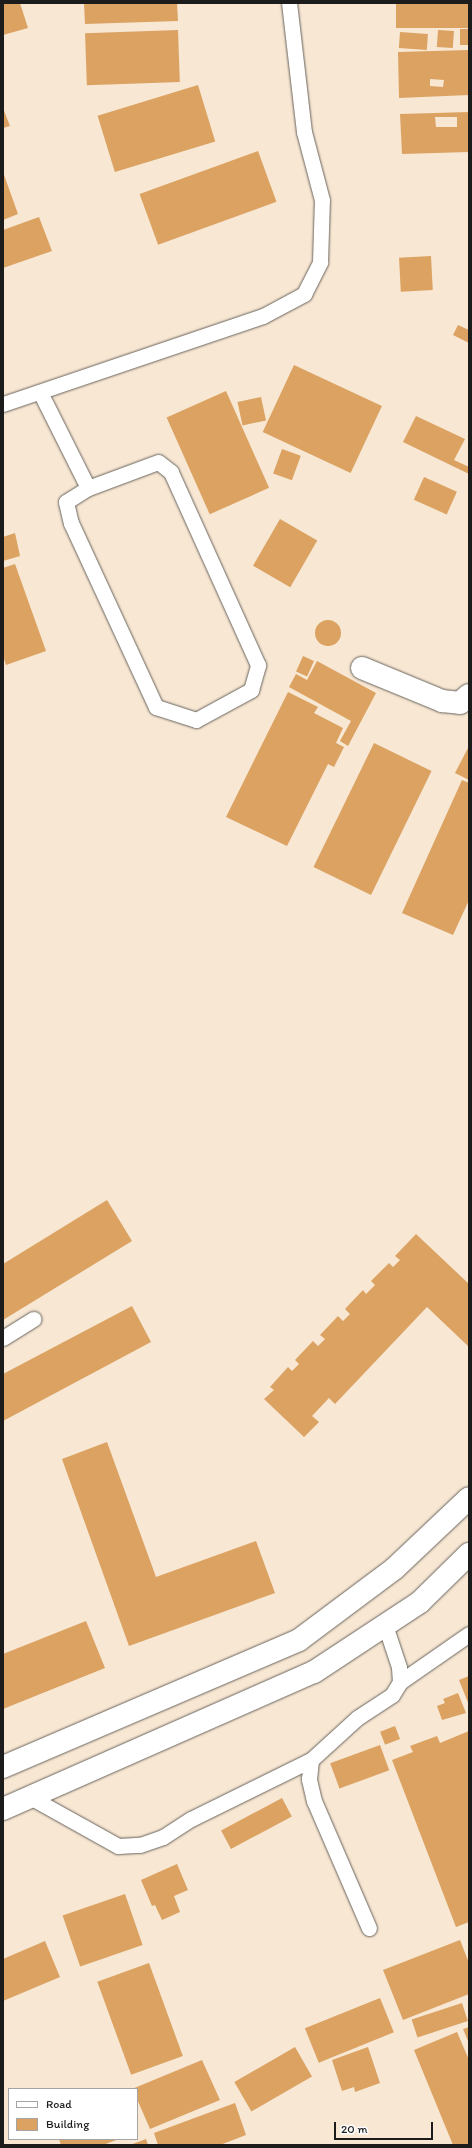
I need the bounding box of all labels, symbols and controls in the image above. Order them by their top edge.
legend [8,2088,138,2140]
text: Road [46,2097,72,2111]
scale bar [336,2114,435,2140]
text: Building [46,2117,89,2131]
text: 20 m [341,2122,368,2136]

